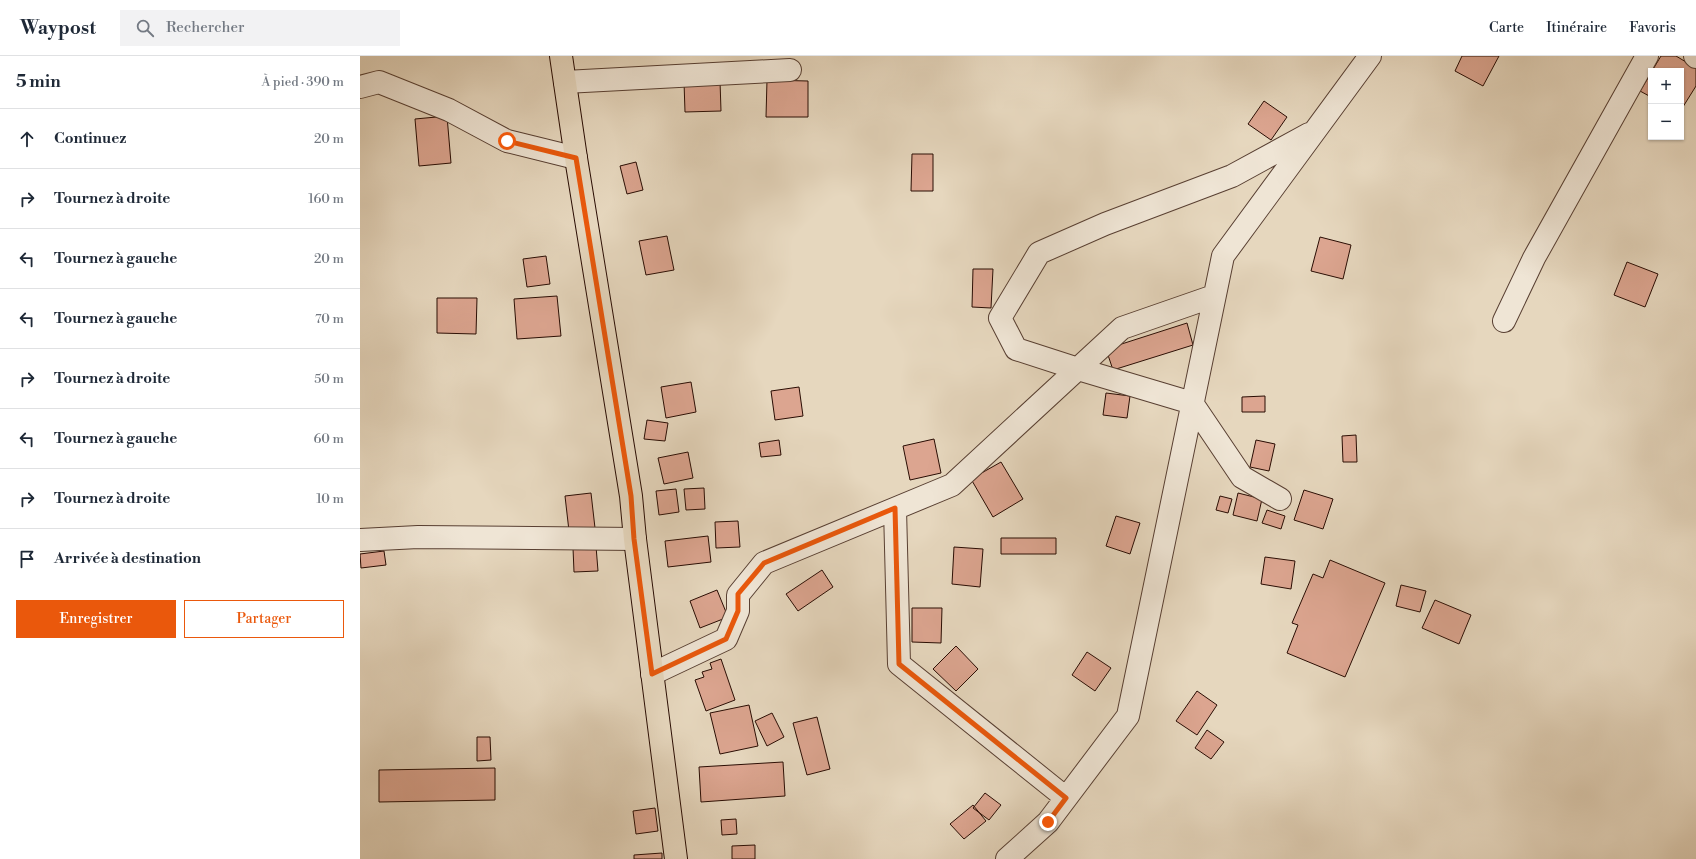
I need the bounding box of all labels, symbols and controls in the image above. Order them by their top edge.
search box [120,10,400,46]
text: Waypost [20,16,96,40]
icon: search [134,17,156,39]
text: Rechercher [166,18,245,37]
text: Carte [1489,19,1524,37]
text: Itinéraire [1546,19,1607,37]
text: Favoris [1629,19,1676,37]
map controls [1648,68,1684,140]
button: + [1648,68,1684,104]
text: 5 min [16,71,61,93]
text: À pied · 390 m [261,74,344,90]
button: − [1648,104,1684,140]
icon: ahead [16,128,38,150]
text: Continuez [54,129,126,148]
text: 20 m [314,131,344,147]
route start [498,132,516,150]
icon: right [16,188,38,210]
text: Tournez à droite [54,189,170,208]
text: 160 m [308,191,344,207]
icon: left [16,248,38,270]
text: Tournez à gauche [54,249,177,268]
text: 20 m [314,251,344,267]
icon: left [16,308,38,330]
text: Tournez à gauche [54,309,177,328]
text: 70 m [315,311,344,327]
icon: right [16,368,38,390]
text: Tournez à droite [54,369,170,388]
text: 50 m [314,371,344,387]
icon: left [16,428,38,450]
text: Tournez à gauche [54,429,177,448]
text: 60 m [313,431,344,447]
icon: right [16,488,38,510]
text: Tournez à droite [54,489,170,508]
text: 10 m [316,491,344,507]
icon: arrive [16,548,38,570]
text: Arrivée à destination [54,549,201,568]
button: Enregistrer [16,600,176,638]
button: Partager [184,600,344,638]
route end [1039,813,1057,831]

